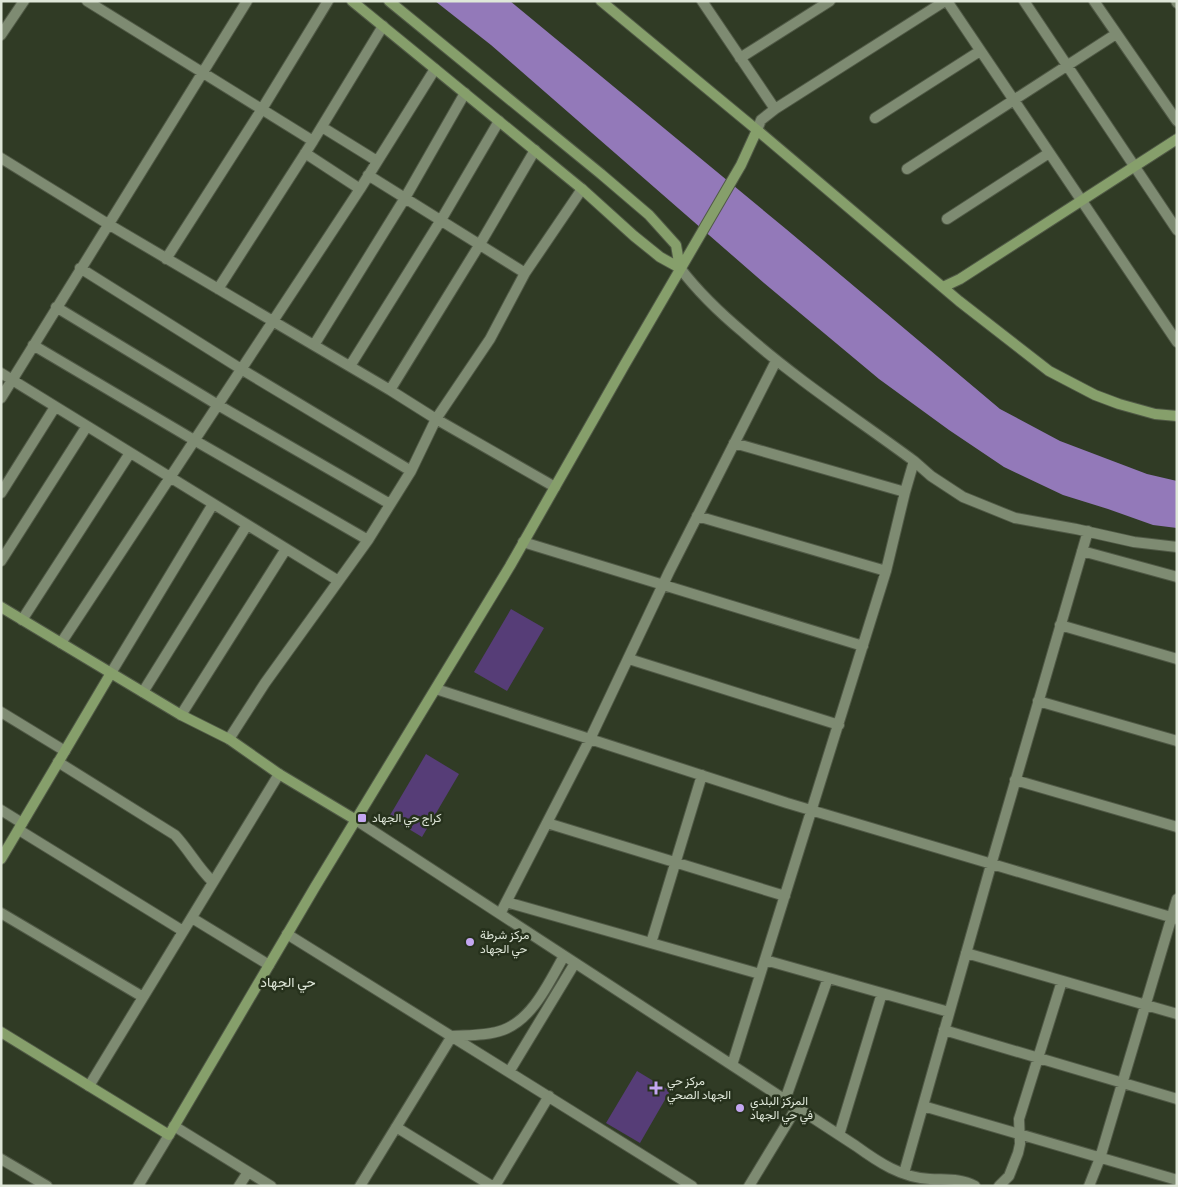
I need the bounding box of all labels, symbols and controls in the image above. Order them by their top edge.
place label: كراج حي الجهاد [372,810,442,828]
marker: كراج حي الجهاد [356,812,368,824]
place label: مركز شرطة حي الجهاد [480,927,529,959]
marker: مركز شرطة حي الجهاد [464,936,476,948]
district label: حي الجهاد [260,973,316,994]
place label: مركز حي الجهاد الصحي [667,1073,731,1105]
marker: مركز حي الجهاد الصحي [649,1081,663,1095]
place label: المركز البلدي في حي الجهاد [750,1093,813,1125]
marker: المركز البلدي في حي الجهاد [734,1102,746,1114]

